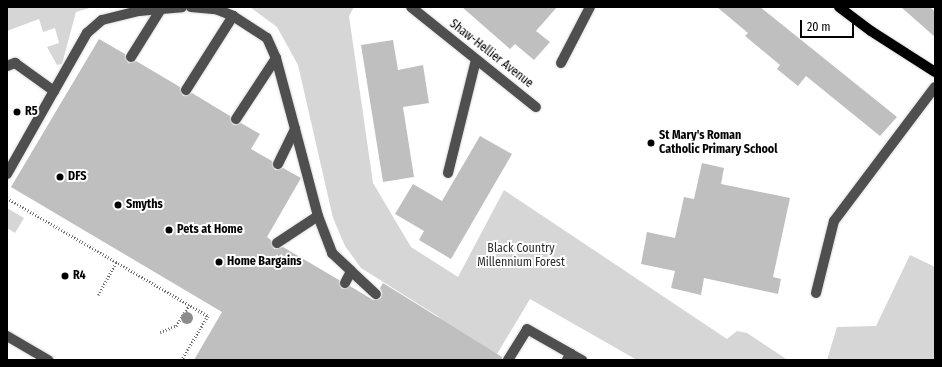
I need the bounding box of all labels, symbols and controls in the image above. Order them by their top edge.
scale bar [802,12,856,38]
street label: Shaw-Hellier Avenue [446,17,536,91]
text: 20 m [807,20,831,34]
place label: R5 [25,105,38,119]
marker: R5 [12,107,22,117]
place label: St Mary's Roman Catholic Primary School [659,129,778,157]
marker: St Mary's Roman Catholic Primary School [646,138,656,148]
place label: DFS [68,170,86,184]
marker: DFS [55,172,65,182]
place label: Smyths [126,198,163,212]
marker: Smyths [113,200,123,210]
place label: Pets at Home [177,223,243,237]
marker: Pets at Home [164,225,174,235]
park label: Black Country Millennium Forest [477,242,565,270]
place label: Home Bargains [227,255,302,269]
marker: Home Bargains [214,257,224,267]
place label: R4 [73,269,86,283]
marker: R4 [60,271,70,281]

